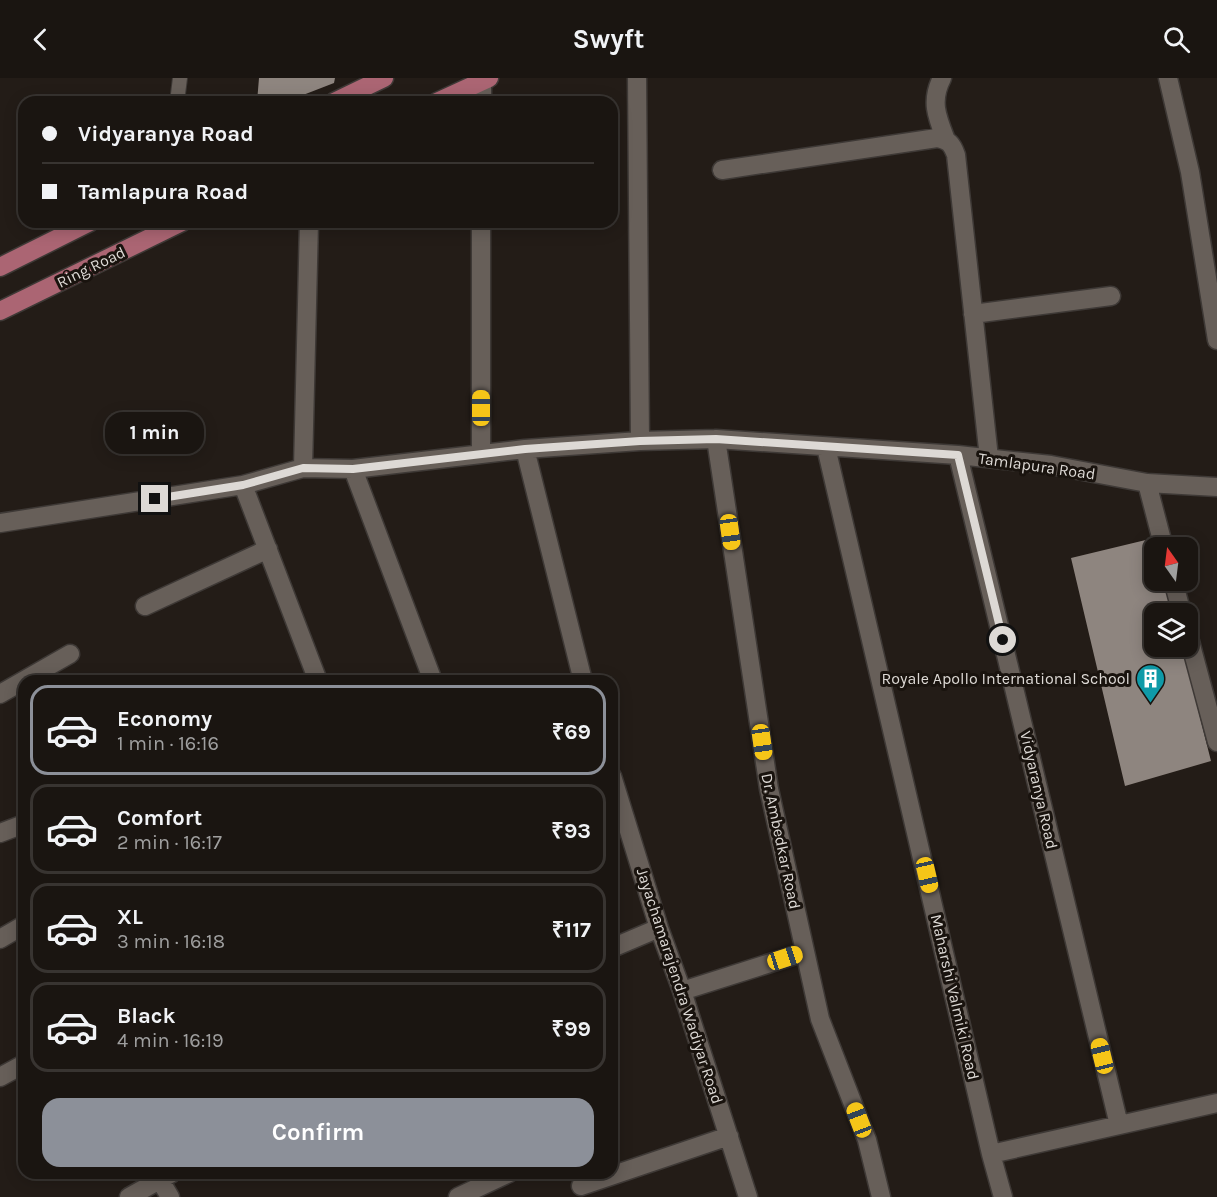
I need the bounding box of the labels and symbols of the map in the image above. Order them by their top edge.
street label: Ring Road [54,242,128,292]
car [472,390,490,426]
callout: 1 min [106,412,204,454]
street label: Tamlapura Road [977,448,1097,484]
route end [141,485,168,512]
car [719,513,741,551]
north arrow [1144,537,1198,591]
route start [989,626,1016,653]
building icon: Royale Apollo International School [1135,662,1167,704]
place label: Royale Apollo International School [881,669,1130,688]
car [751,723,773,761]
street label: Vidyaranya Road [1016,729,1062,851]
street label: Dr. Ambedkar Road [757,771,805,911]
car [914,855,940,895]
street label: Jayachamarajendra Wadiyar Road [633,866,727,1106]
street label: Maharshi Valmiki Road [927,912,983,1082]
car [765,944,805,972]
car [1089,1036,1115,1076]
car [844,1100,874,1140]

